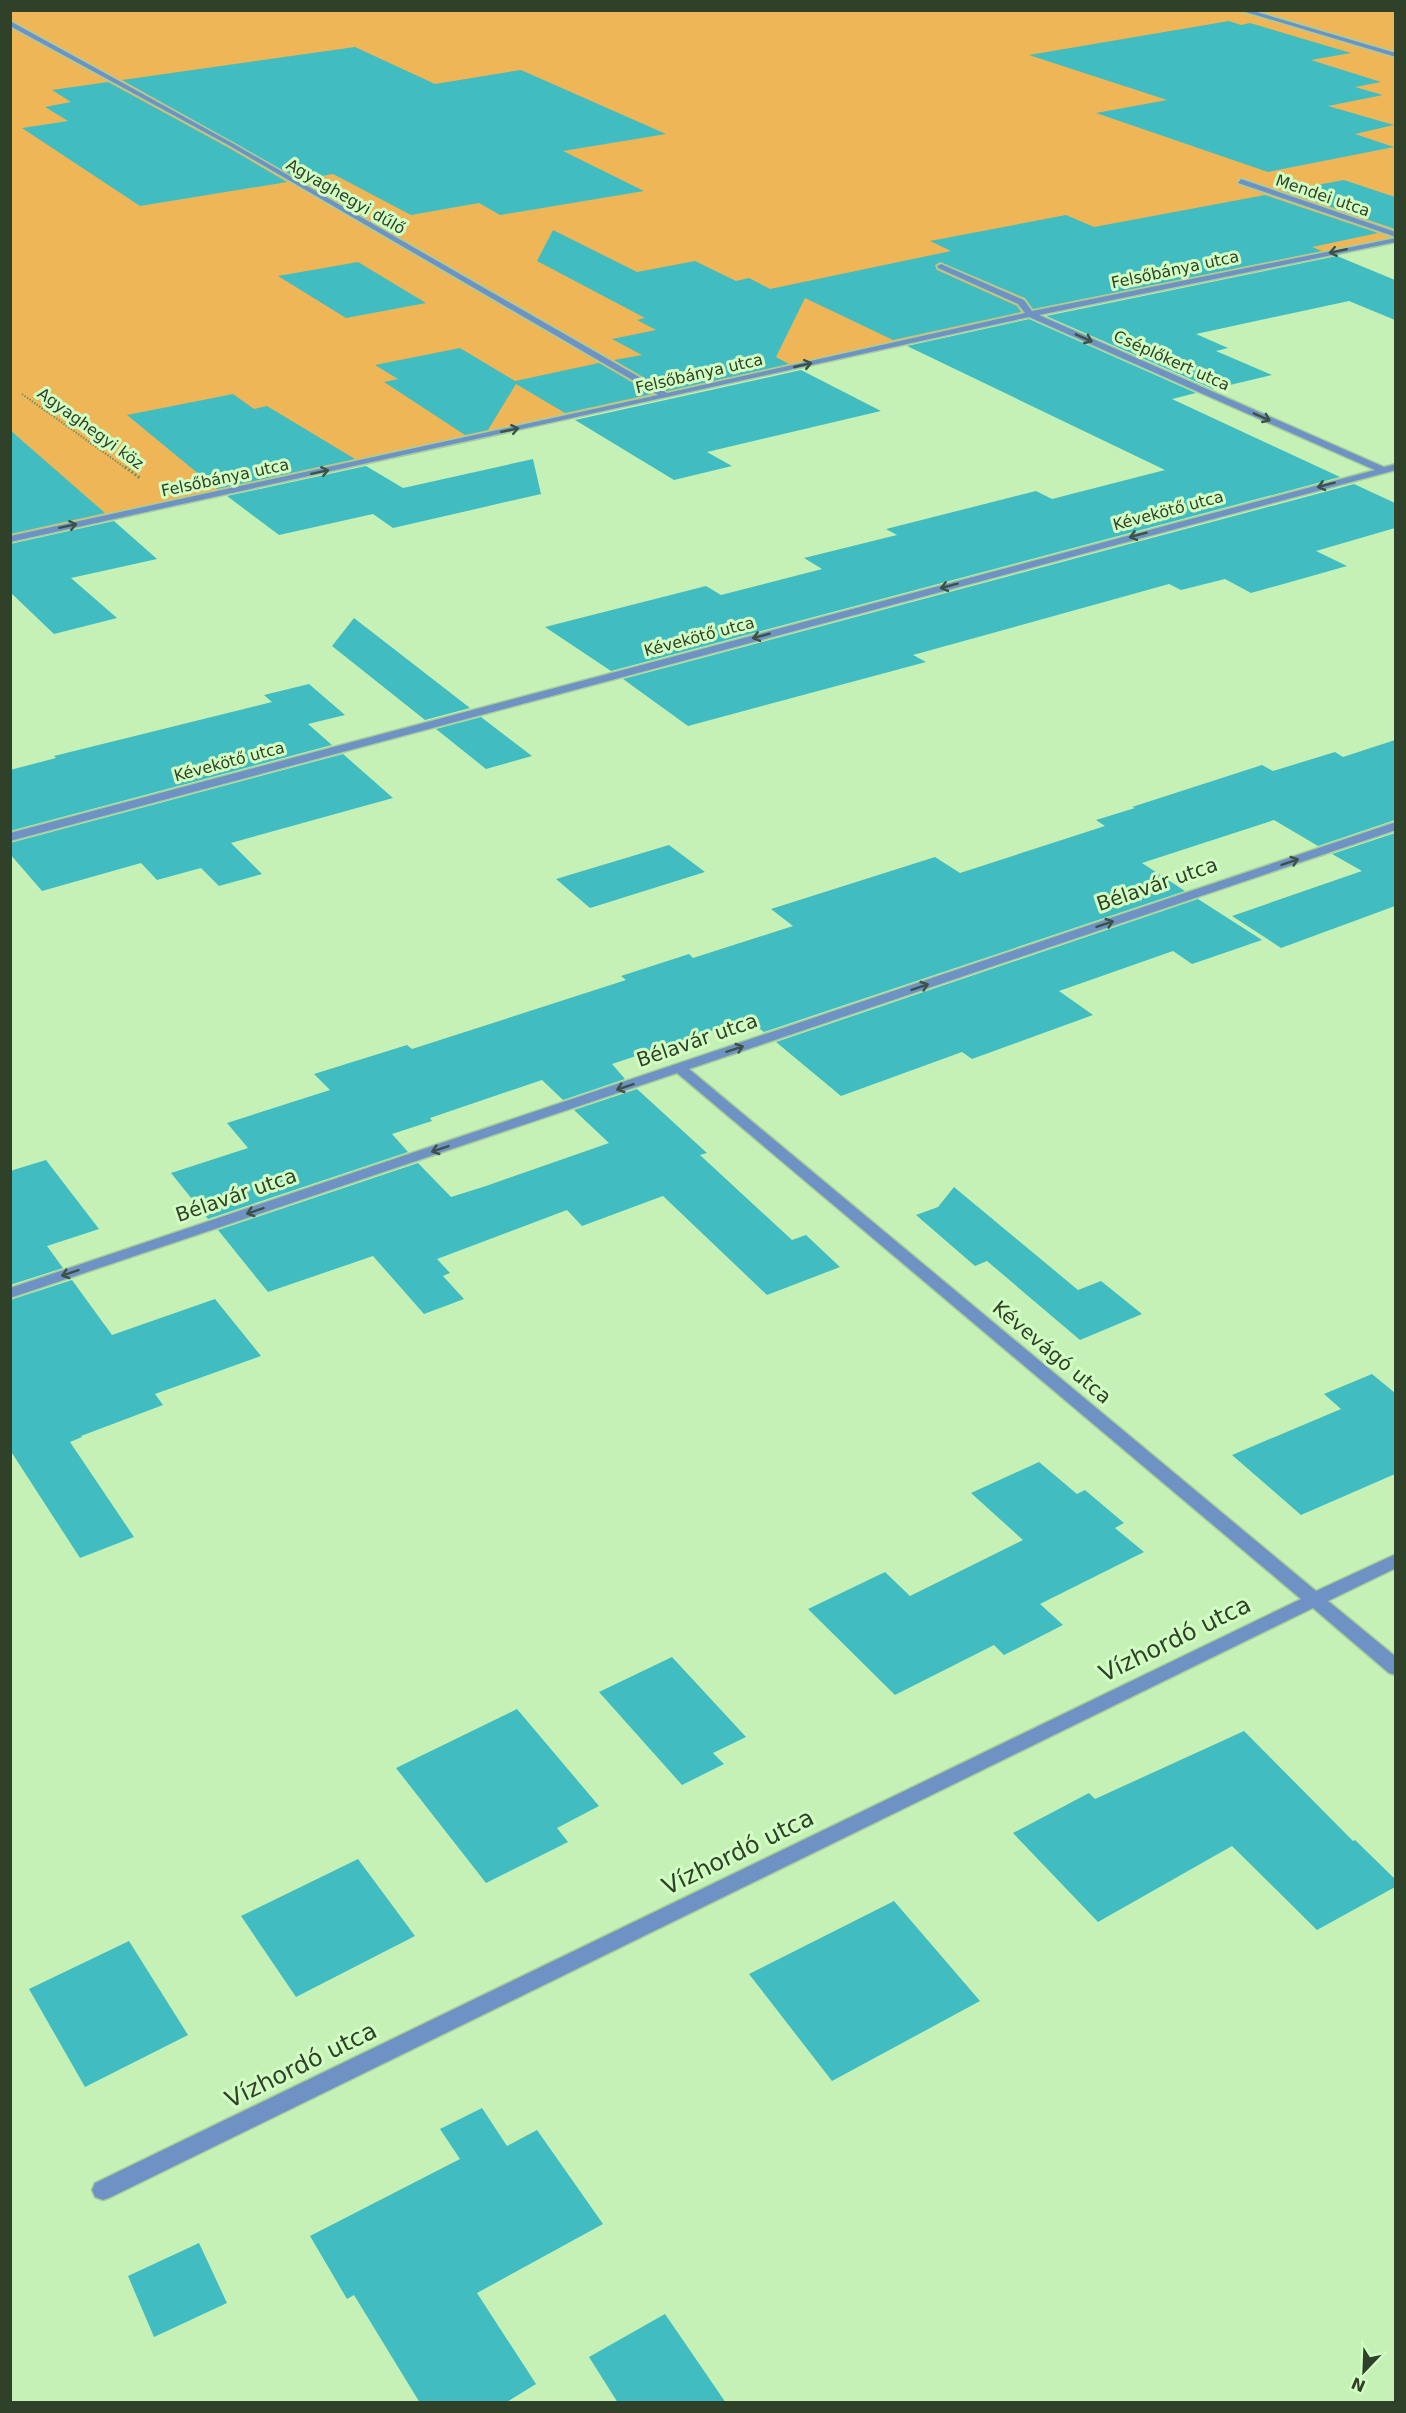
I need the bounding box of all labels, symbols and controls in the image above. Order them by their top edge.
street label: Agyaghegyi dűlő [283,155,409,238]
street label: Mendei utca [1273,170,1372,220]
one-way arrow [1329,246,1348,257]
street label: Felsőbánya utca [1109,247,1241,292]
street label: Cséplőkert utca [1111,326,1233,395]
one-way arrow [1074,332,1092,344]
street label: Felsőbánya utca [634,350,765,397]
one-way arrow [794,359,813,371]
street label: Agyaghegyi köz [34,384,147,473]
one-way arrow [1253,411,1271,423]
one-way arrow [500,424,520,435]
street label: Felsőbánya utca [159,455,291,500]
one-way arrow [310,465,329,477]
one-way arrow [1317,480,1336,491]
street label: Kévekötő utca [1111,487,1225,534]
one-way arrow [57,520,77,531]
one-way arrow [1129,530,1148,542]
one-way arrow [940,580,959,592]
street label: Kévekötő utca [642,613,756,660]
one-way arrow [752,631,771,642]
street label: Kévekötő utca [172,738,286,785]
street label: Bélavár utca [1093,852,1221,916]
one-way arrow [1280,855,1298,866]
one-way arrow [1095,918,1114,929]
one-way arrow [910,980,929,991]
street label: Bélavár utca [633,1008,761,1072]
one-way arrow [726,1043,744,1054]
one-way arrow [616,1082,635,1093]
one-way arrow [431,1144,450,1155]
street label: Bélavár utca [172,1163,300,1227]
one-way arrow [246,1206,265,1217]
one-way arrow [61,1268,80,1279]
street label: Kévevágó utca [988,1295,1116,1409]
street label: Vízhordó utca [1095,1590,1255,1688]
street label: Vízhordó utca [658,1803,818,1901]
street label: Vízhordó utca [221,2016,381,2114]
north arrow [1334,2341,1394,2401]
text: N [1348,2373,1368,2396]

